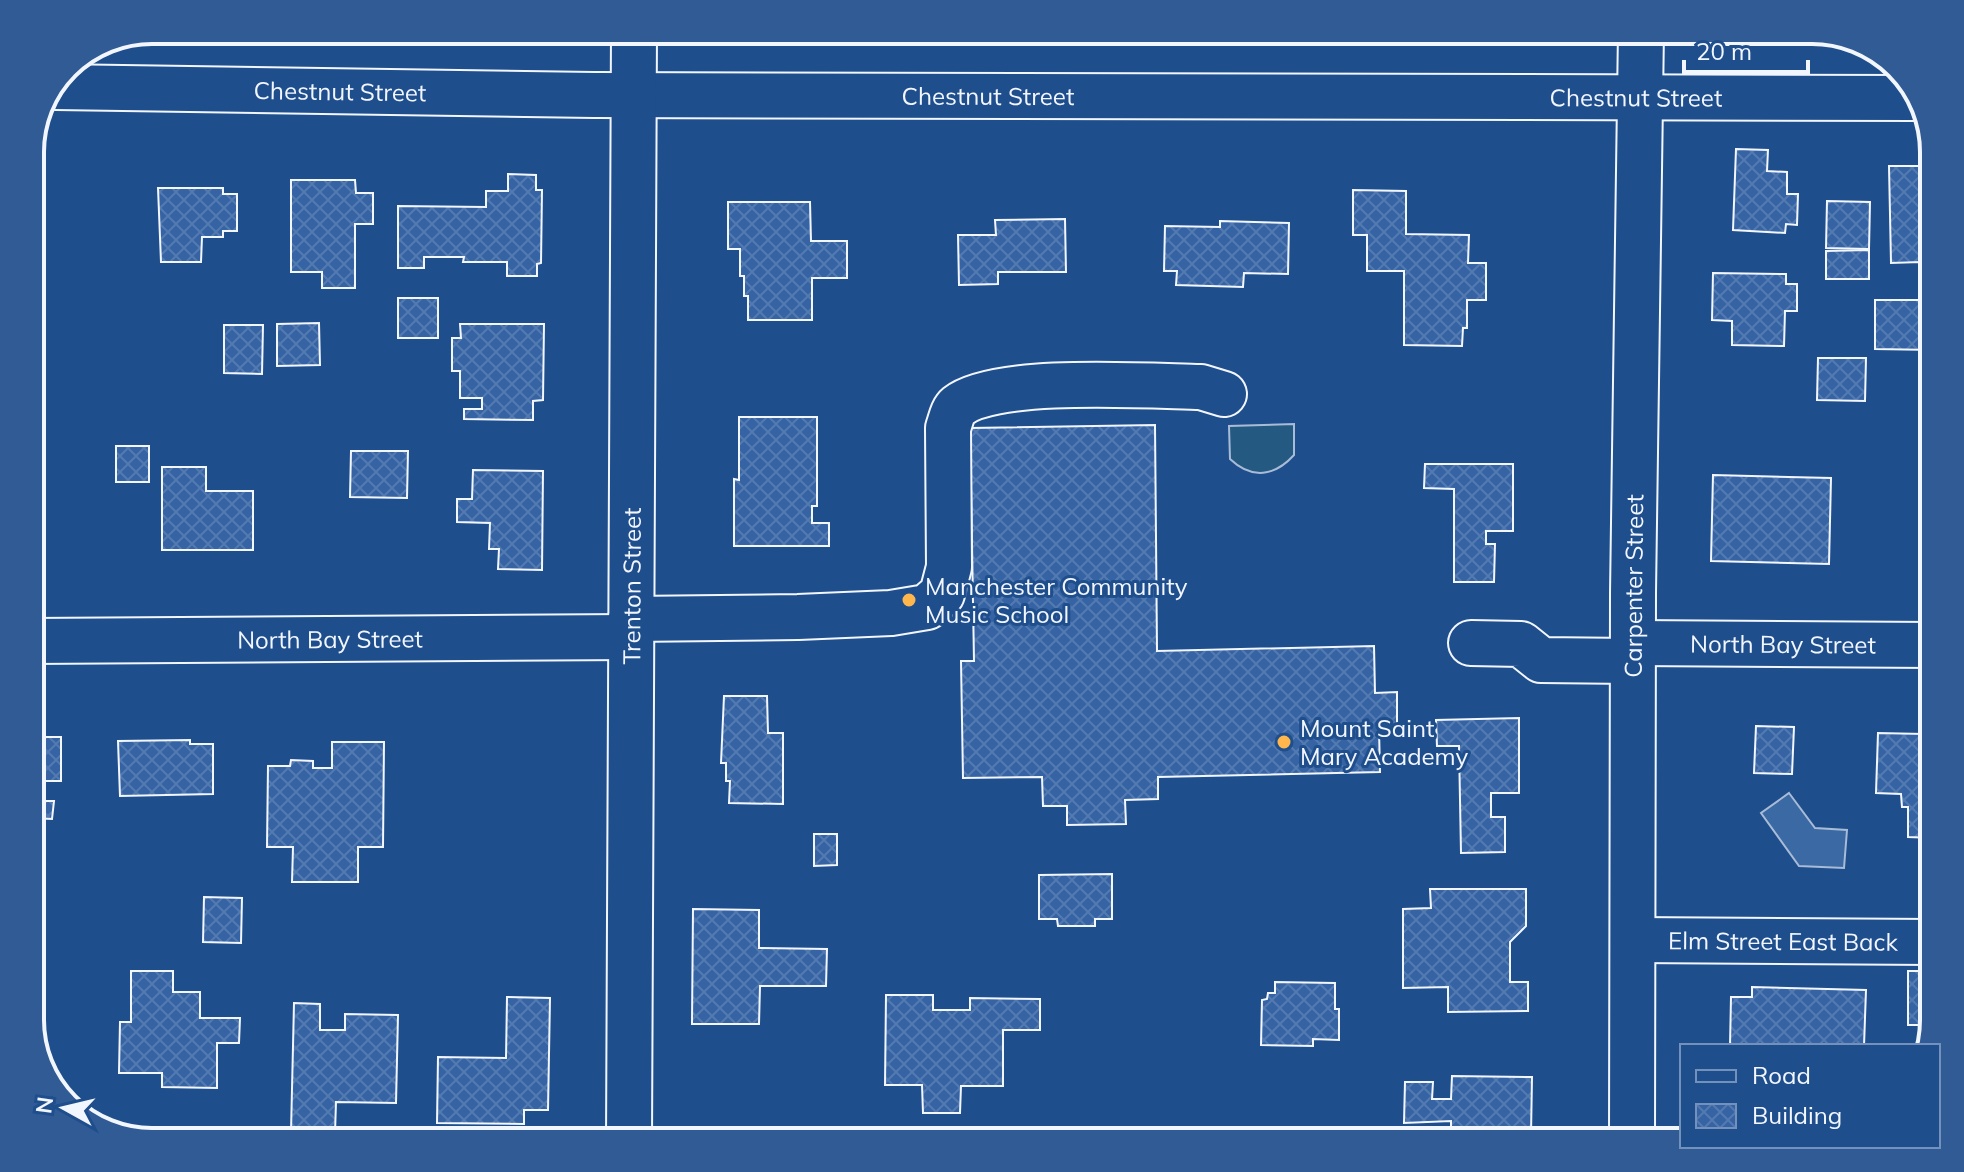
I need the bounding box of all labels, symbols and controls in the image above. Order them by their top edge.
scale bar [1684,24,1808,74]
text: 20 m [1696,36,1752,66]
street label: Chestnut Street [253,75,427,108]
street label: Chestnut Street [902,81,1074,111]
street label: Chestnut Street [1550,82,1722,113]
street label: Carpenter Street [1618,494,1649,678]
street label: Trenton Street [616,507,647,665]
place label: Manchester Community Music School [925,571,1188,629]
marker: Manchester Community Music School [900,591,918,609]
street label: North Bay Street [237,623,423,655]
street label: North Bay Street [1690,628,1876,660]
place label: Mount Saint Mary Academy [1300,713,1469,771]
marker: Mount Saint Mary Academy [1275,733,1293,751]
street label: Elm Street East Back [1668,925,1899,957]
legend [1680,1044,1940,1148]
text: Road [1752,1060,1811,1090]
north arrow [24,1068,104,1148]
text: N [29,1095,59,1115]
text: Building [1752,1100,1842,1130]

